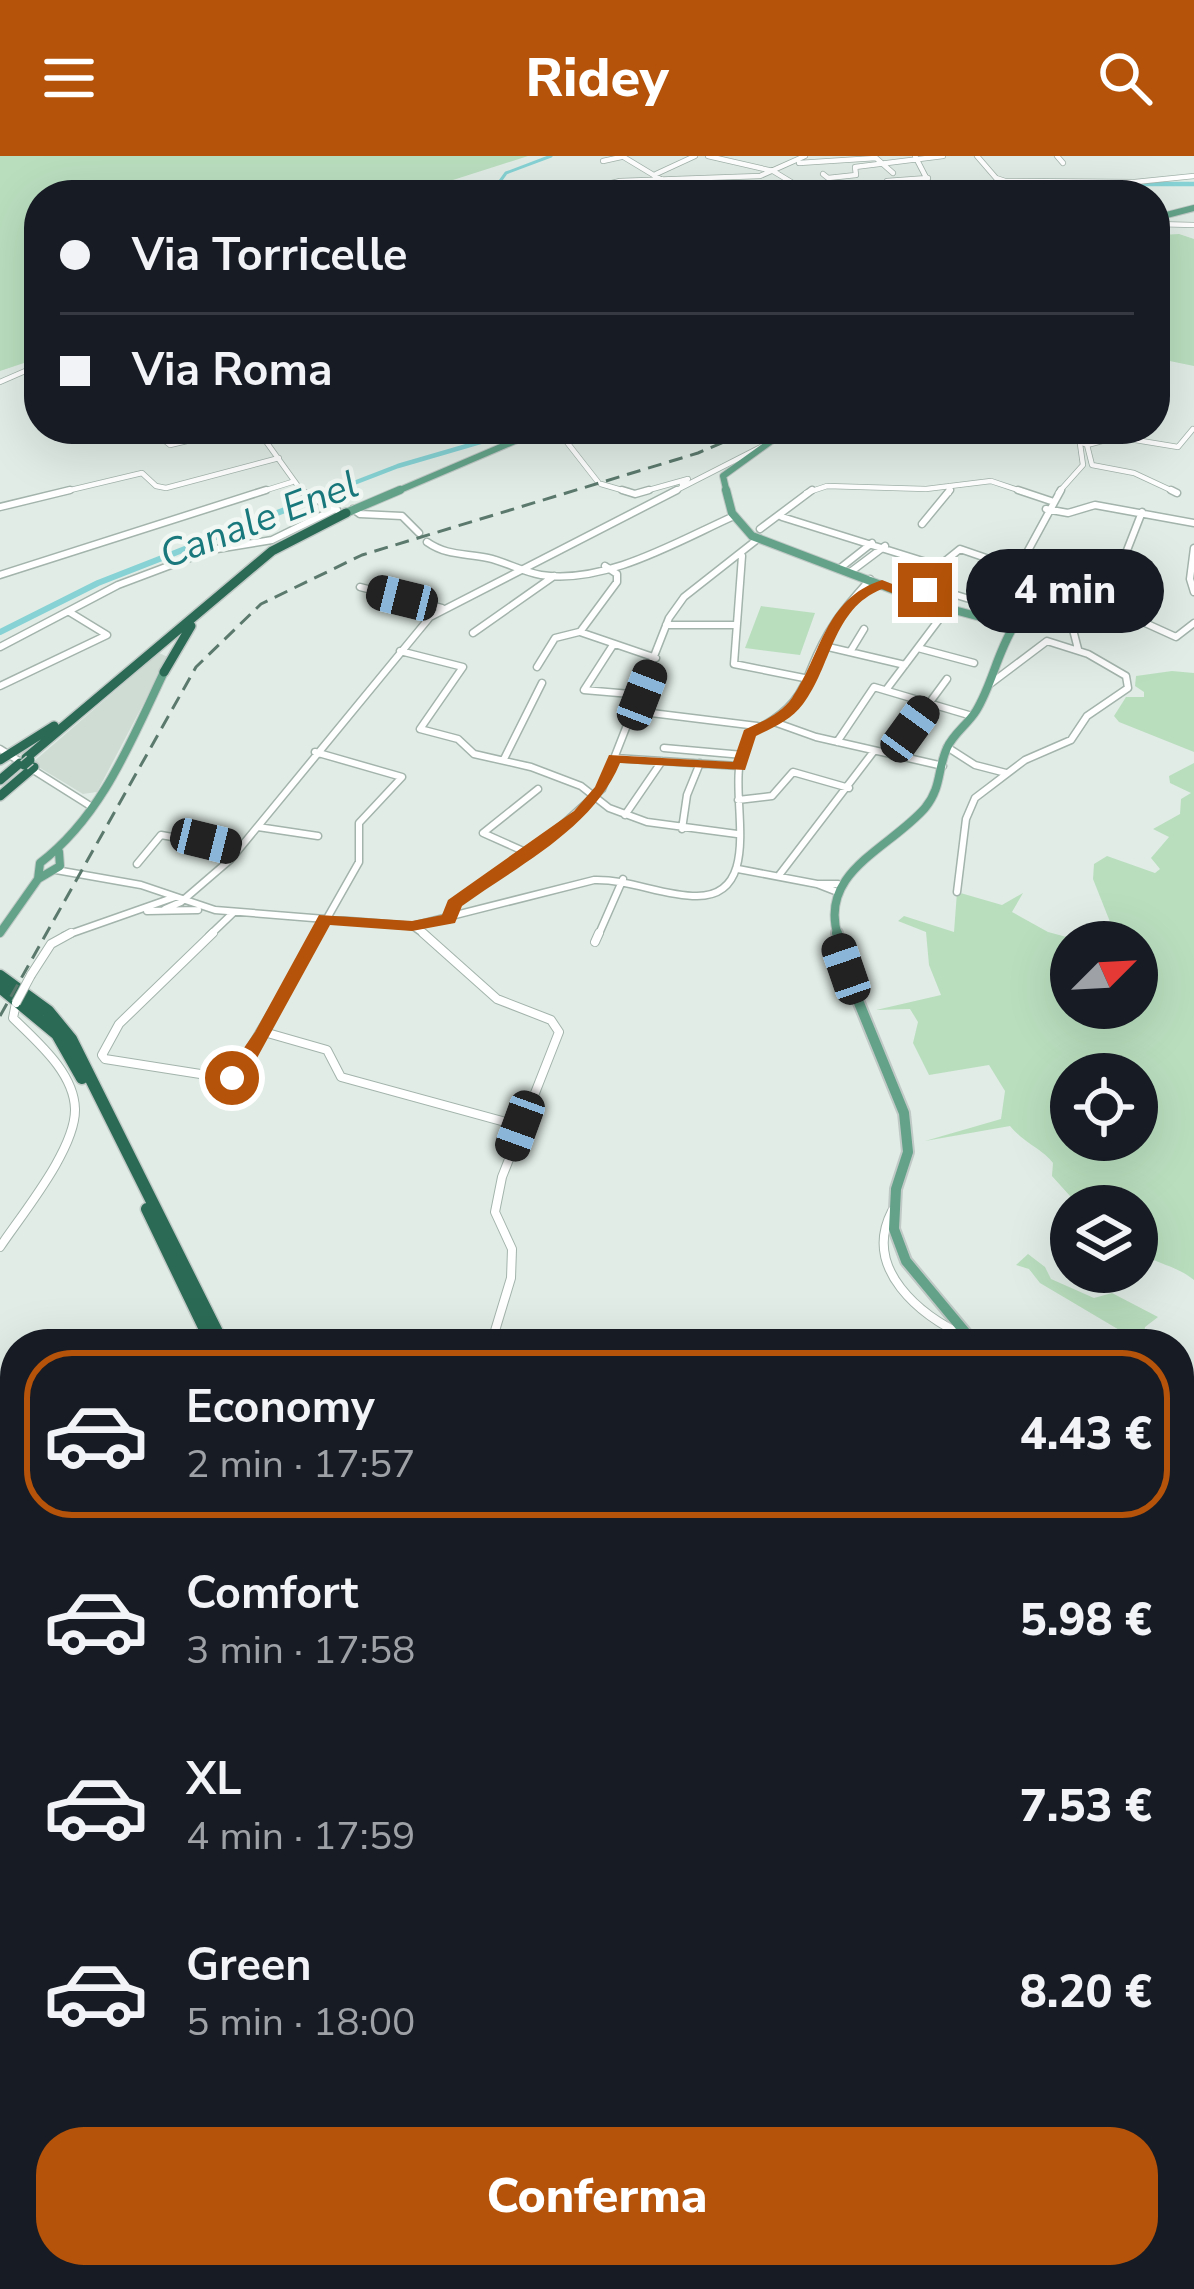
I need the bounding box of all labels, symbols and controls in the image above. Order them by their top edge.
text: Ridey [526,41,668,115]
icon: menu [36,45,102,111]
icon: search [1092,45,1158,111]
text: Via Torricelle [132,225,408,286]
text: Via Roma [132,340,333,401]
water label: Canale Enel [152,458,366,582]
callout: 4 min [967,548,1165,632]
route end [898,563,952,617]
text: 4 min [1014,564,1116,617]
car [363,572,441,624]
car [612,655,672,735]
car [874,689,946,769]
car [167,815,245,867]
north arrow [1050,921,1158,1029]
map controls [1050,921,1158,1293]
car [817,929,875,1009]
route start [205,1051,259,1105]
button: locate [1050,1053,1158,1161]
car [491,1086,549,1166]
button: layers [1050,1185,1158,1293]
text: Economy [186,1377,375,1438]
icon: car [42,1380,150,1488]
text: 4.43 € [1020,1404,1152,1465]
text: 2 min · 17:57 [186,1438,415,1491]
text: Comfort [186,1563,358,1624]
icon: car [42,1566,150,1674]
text: 5.98 € [1020,1590,1152,1651]
text: 3 min · 17:58 [186,1624,415,1677]
text: XL [186,1749,242,1810]
icon: car [42,1752,150,1860]
text: 7.53 € [1020,1776,1152,1837]
text: 4 min · 17:59 [186,1810,415,1863]
text: Green [186,1935,312,1996]
icon: car [42,1938,150,2046]
text: 8.20 € [1020,1962,1152,2023]
text: 5 min · 18:00 [186,1996,415,2049]
button: Conferma [36,2127,1158,2265]

